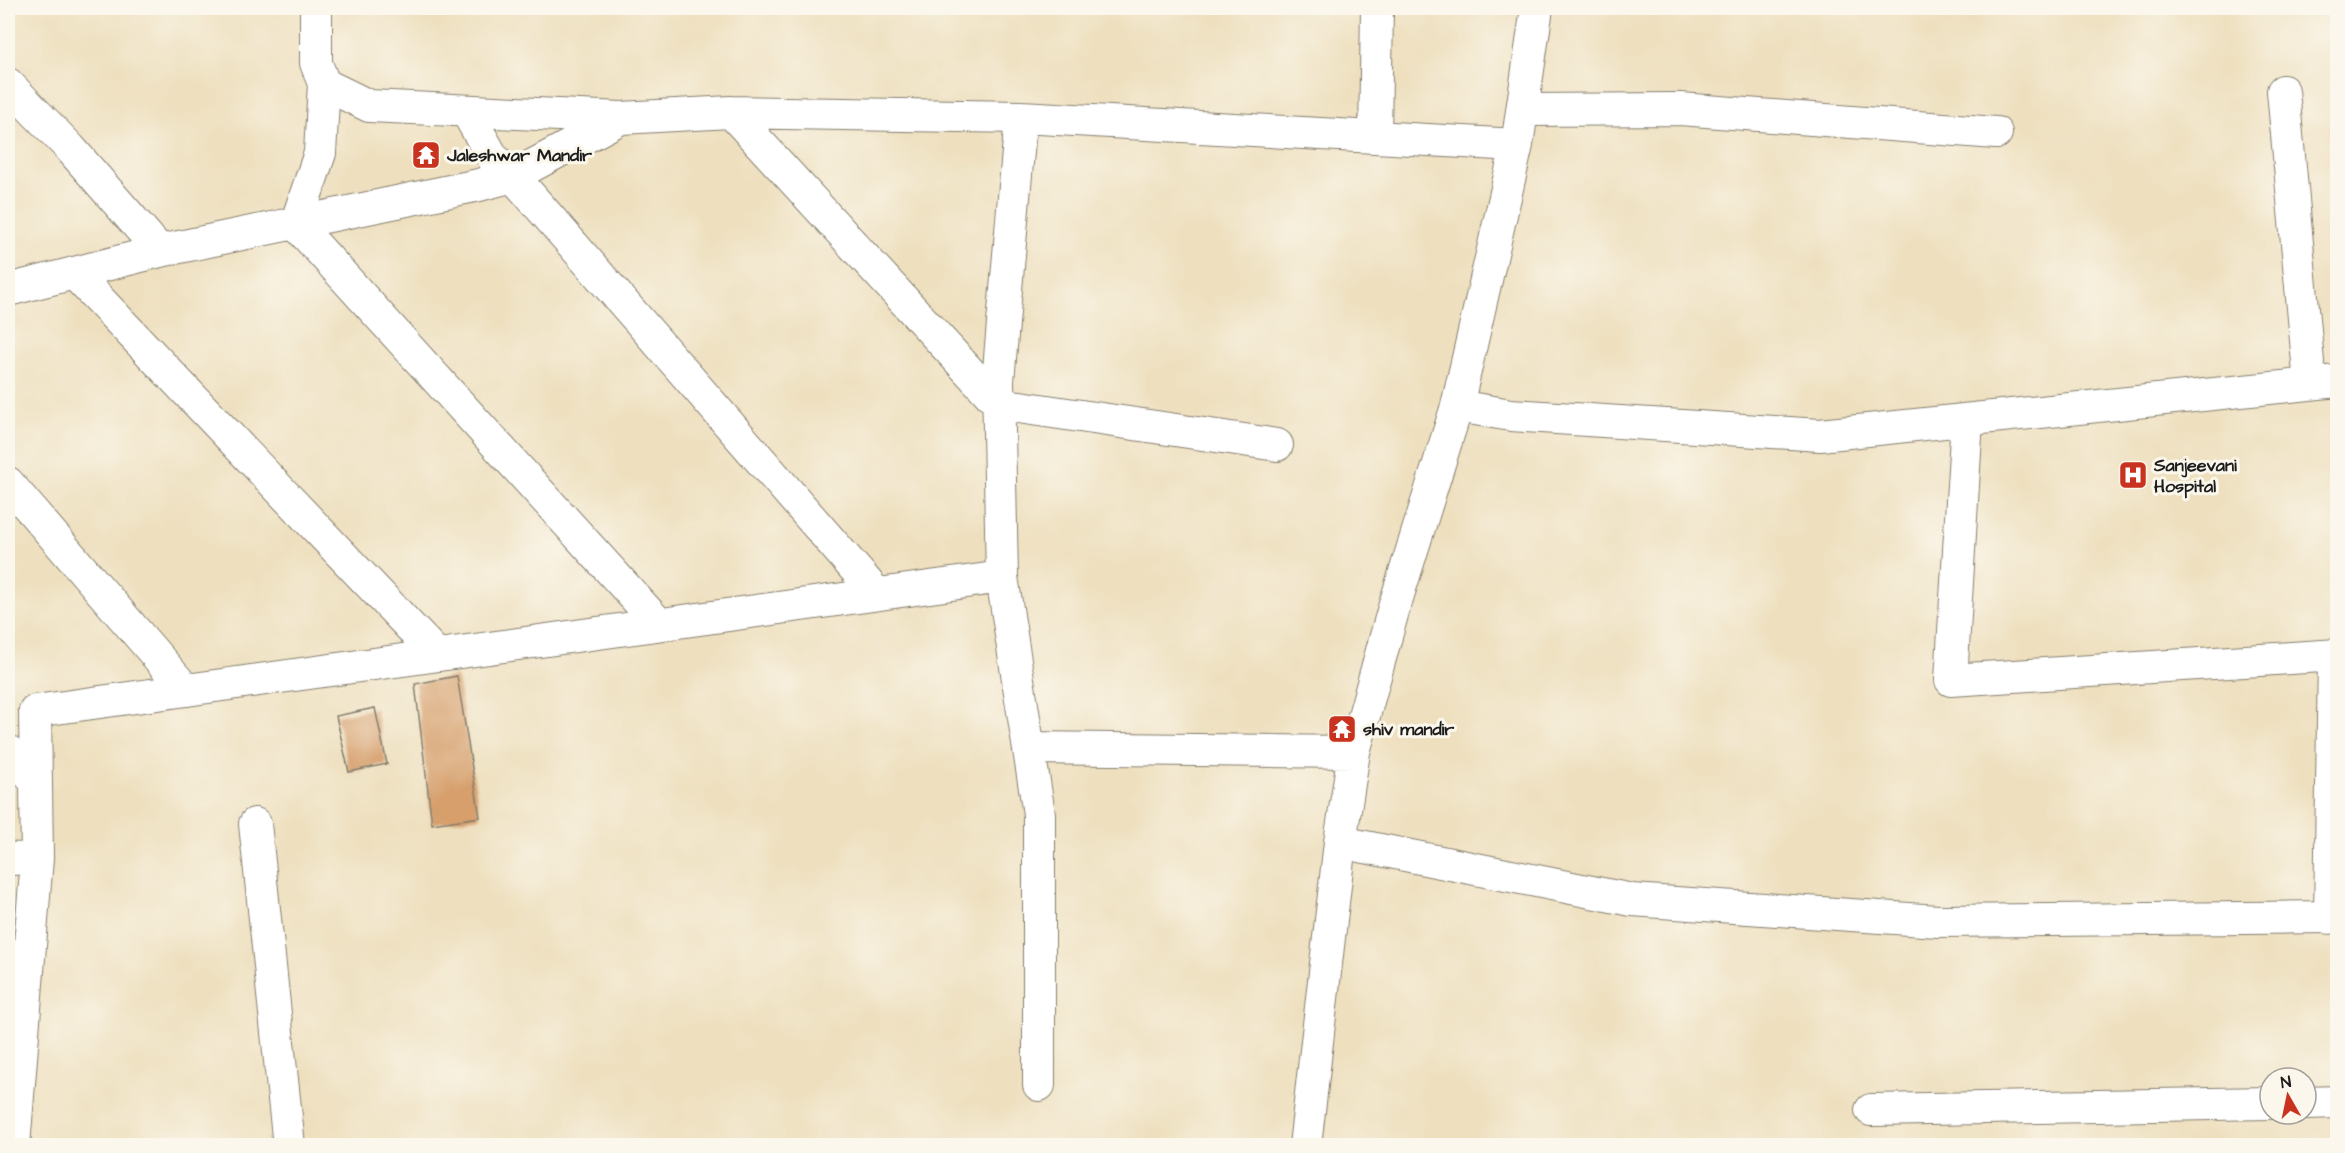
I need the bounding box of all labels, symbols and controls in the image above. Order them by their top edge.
temple icon: Jaleshwar Mandir [410,139,442,171]
place label: Jaleshwar Mandir [446,143,592,168]
place label: Sanjeevani Hospital [2153,453,2237,499]
hospital icon: Sanjeevani Hospital [2117,459,2149,491]
temple icon: shiv mandir [1326,713,1358,745]
place label: shiv mandir [1363,717,1454,742]
north arrow [2258,1066,2318,1126]
text: N [2279,1071,2292,1094]

